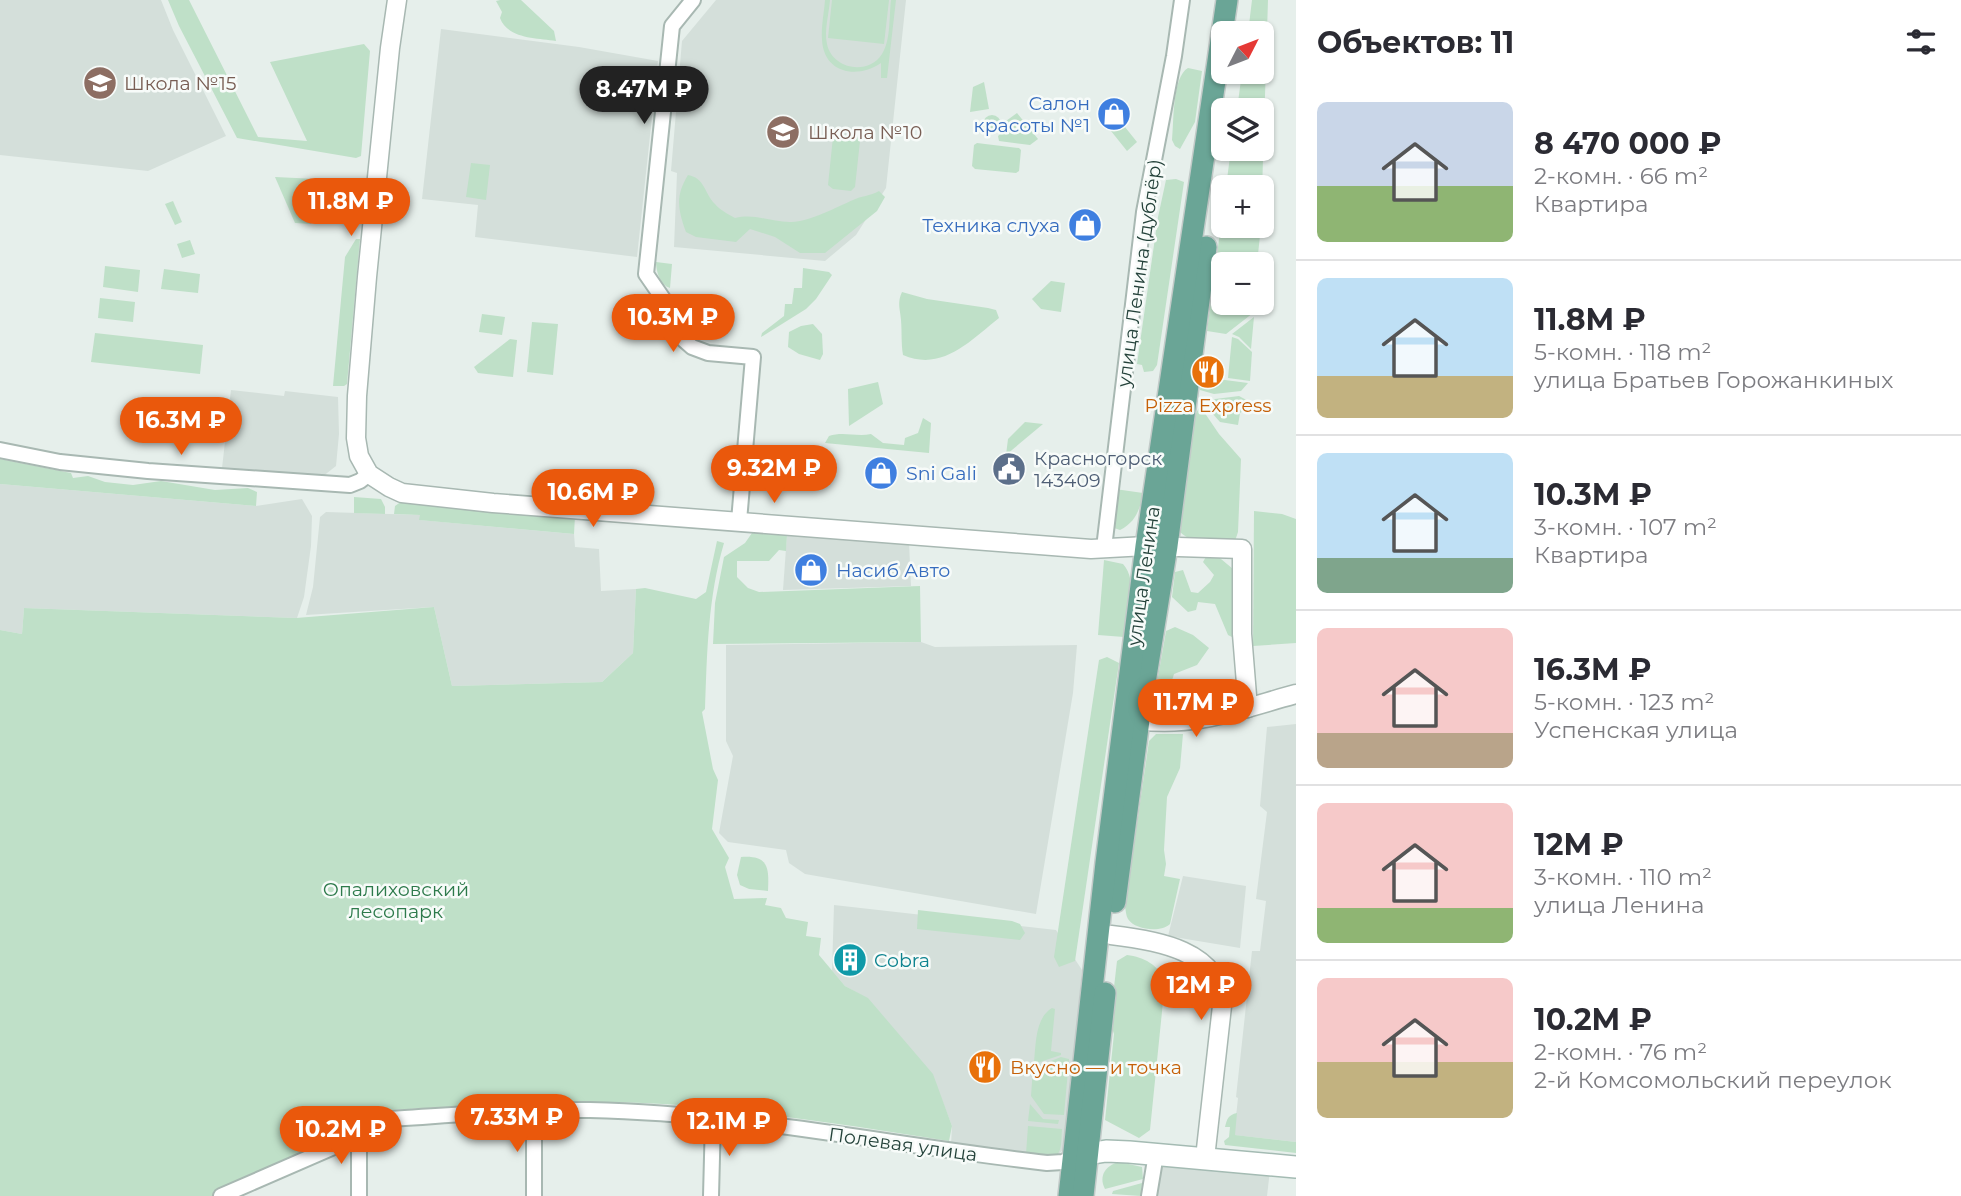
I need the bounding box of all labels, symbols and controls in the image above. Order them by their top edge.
north arrow [1211,21,1274,84]
map controls [1211,21,1274,315]
icon: filters [1902,23,1940,61]
text: Объектов: 11 [1317,24,1514,61]
school or university icon: Школа №15 [81,64,119,102]
pin: 8.47M ₽ [579,66,709,126]
place label: Школа №15 [124,72,237,95]
text: 8.47M ₽ [596,75,692,103]
place label: Салон красоты №1 [974,92,1090,137]
shop icon: Салон красоты №1 [1095,95,1133,133]
button: layers [1211,98,1274,161]
school or university icon: Школа №10 [764,113,802,151]
place label: Школа №10 [808,121,922,144]
text: 8 470 000 ₽ [1534,125,1721,162]
icon: home [1373,130,1457,214]
street label: улица Ленина (дублёр) [1112,158,1167,390]
text: 2-комн. · 66 m² [1534,162,1708,190]
button: + [1211,175,1274,238]
pin: 11.8M ₽ [286,178,416,238]
text: 11.8M ₽ [308,187,394,215]
text: Квартира [1534,190,1648,218]
shop icon: Техника слуха [1066,206,1104,244]
place label: Техника слуха [922,214,1060,237]
button: − [1211,252,1274,315]
pin: 10.3M ₽ [608,294,738,354]
text: 11.8M ₽ [1534,301,1646,338]
text: 10.3M ₽ [628,303,718,331]
icon: home [1373,306,1457,390]
text: 5-комн. · 118 m² [1534,338,1711,366]
restaurant icon: Pizza Express [1189,353,1227,391]
text: улица Братьев Горожанкиных [1534,366,1893,394]
place label: Pizza Express [1144,394,1272,417]
pin: 16.3M ₽ [116,398,246,457]
text: 16.3M ₽ [136,406,226,434]
pin: 9.32M ₽ [709,446,839,505]
place label: Красногорск 143409 [1034,447,1162,492]
public building icon: Красногорск 143409 [990,450,1028,488]
text: 9.32M ₽ [727,454,821,482]
shop icon: Sni Gali [862,454,900,492]
place label: Sni Gali [906,462,977,485]
pin: 10.6M ₽ [528,470,658,529]
text: 10.3M ₽ [1534,476,1652,513]
text: 10.6M ₽ [547,478,639,506]
icon: home [1373,481,1457,565]
street label: улица Ленина [1122,505,1165,648]
text: 3-комн. · 107 m² [1534,513,1717,541]
text: Квартира [1534,541,1648,569]
shop icon: Насиб Авто [792,551,830,589]
place label: Насиб Авто [836,559,950,582]
text: 16.3M ₽ [1534,651,1652,688]
icon: home [1373,656,1457,740]
pin: 11.7M ₽ [1131,680,1261,739]
text: 11.7M ₽ [1154,688,1238,716]
text: 5-комн. · 123 m² [1534,688,1714,716]
text: Успенская улица [1534,716,1738,744]
text: 12M ₽ [1534,826,1624,863]
icon: home [1373,831,1457,915]
text: 3-комн. · 110 m² [1534,863,1712,891]
park label: Опалиховский лесопарк [323,878,469,923]
text: улица Ленина [1534,891,1704,919]
building icon: Cobra [831,941,869,979]
place label: Cobra [874,949,930,972]
pin: 12M ₽ [1152,962,1250,1022]
text: 12M ₽ [1167,971,1235,999]
text: 10.2M ₽ [1534,1001,1652,1038]
icon: home [1373,1006,1457,1090]
text: 2-комн. · 76 m² [1534,1038,1707,1066]
restaurant icon: Вкусно — и точка [966,1048,1004,1086]
place label: Вкусно — и точка [1010,1056,1182,1079]
text: 2-й Комсомольский переулок [1534,1066,1892,1094]
pin: 7.33M ₽ [452,1094,582,1154]
pin: 12.1M ₽ [664,1098,794,1158]
text: 7.33M ₽ [471,1103,563,1131]
pin: 10.2M ₽ [276,1106,406,1166]
text: 12.1M ₽ [687,1107,771,1135]
text: 10.2M ₽ [296,1115,386,1143]
street label: Полевая улица [827,1123,979,1166]

